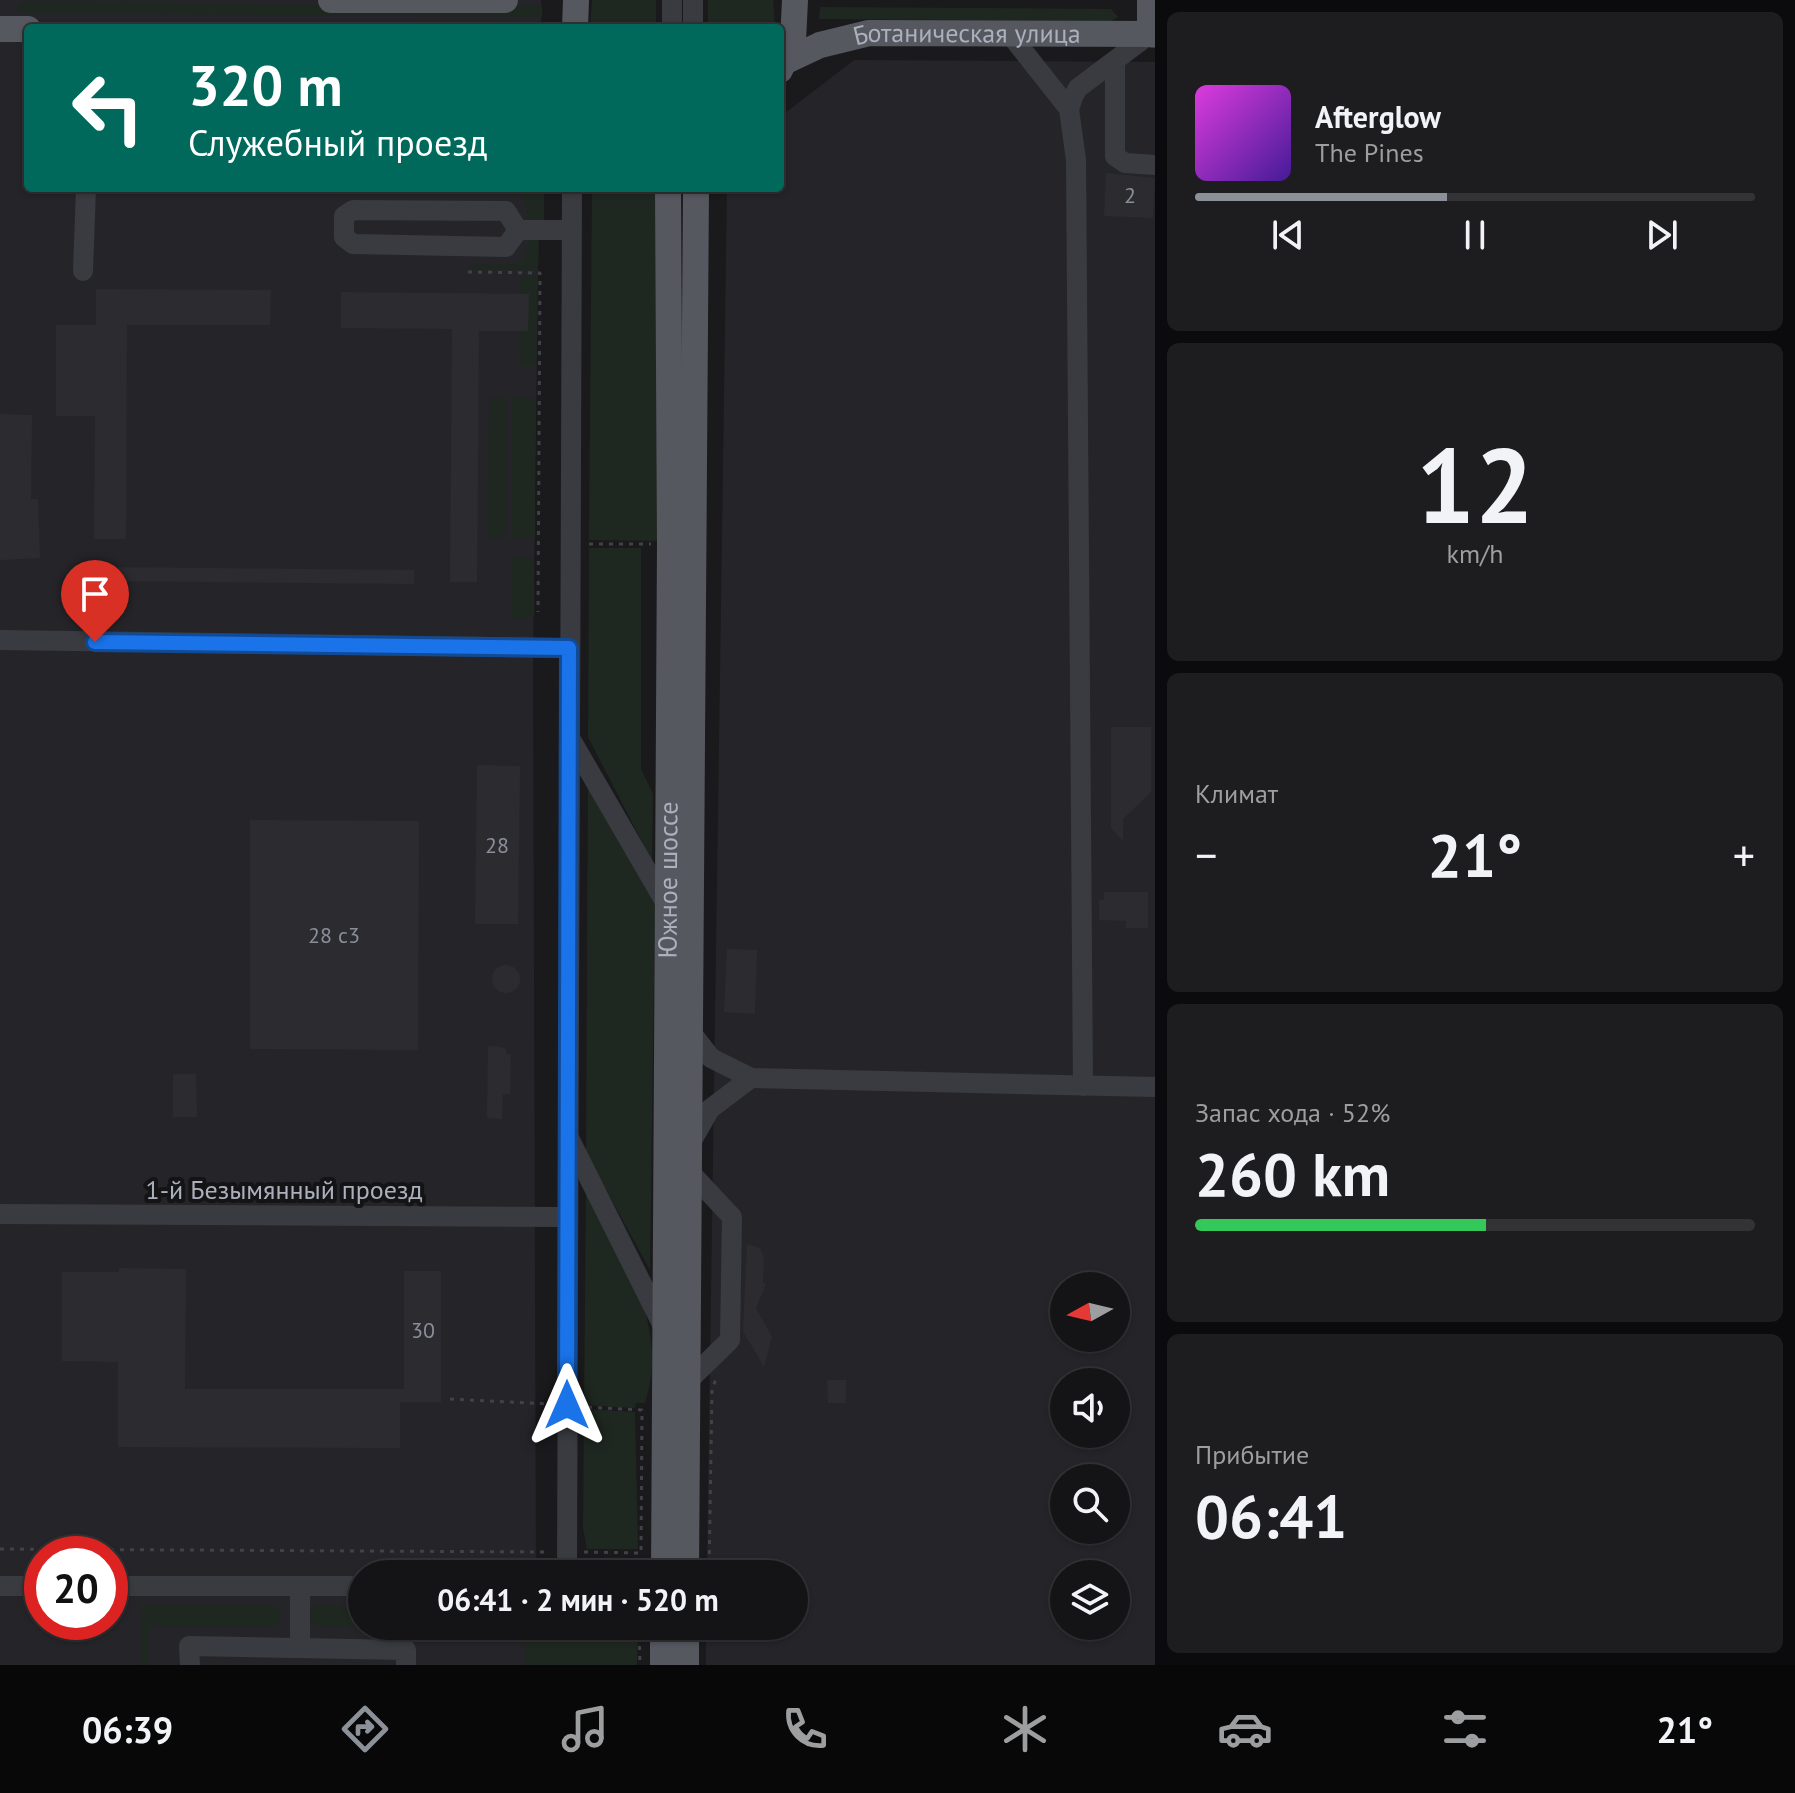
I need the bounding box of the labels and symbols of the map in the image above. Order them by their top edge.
street label: Ботаническая улица [850,16,1081,52]
house number: 2 [1124,181,1136,209]
pin [61,560,129,642]
street label: Южное шоссе [651,801,685,959]
house number: 28 [485,831,509,859]
house number: 28 с3 [308,921,360,949]
street label: 1-й Безымянный проезд [146,1173,422,1206]
north arrow [1050,1272,1130,1352]
house number: 30 [411,1316,435,1344]
position arrow [525,1363,609,1447]
speed limit sign: 20 [24,1536,128,1640]

